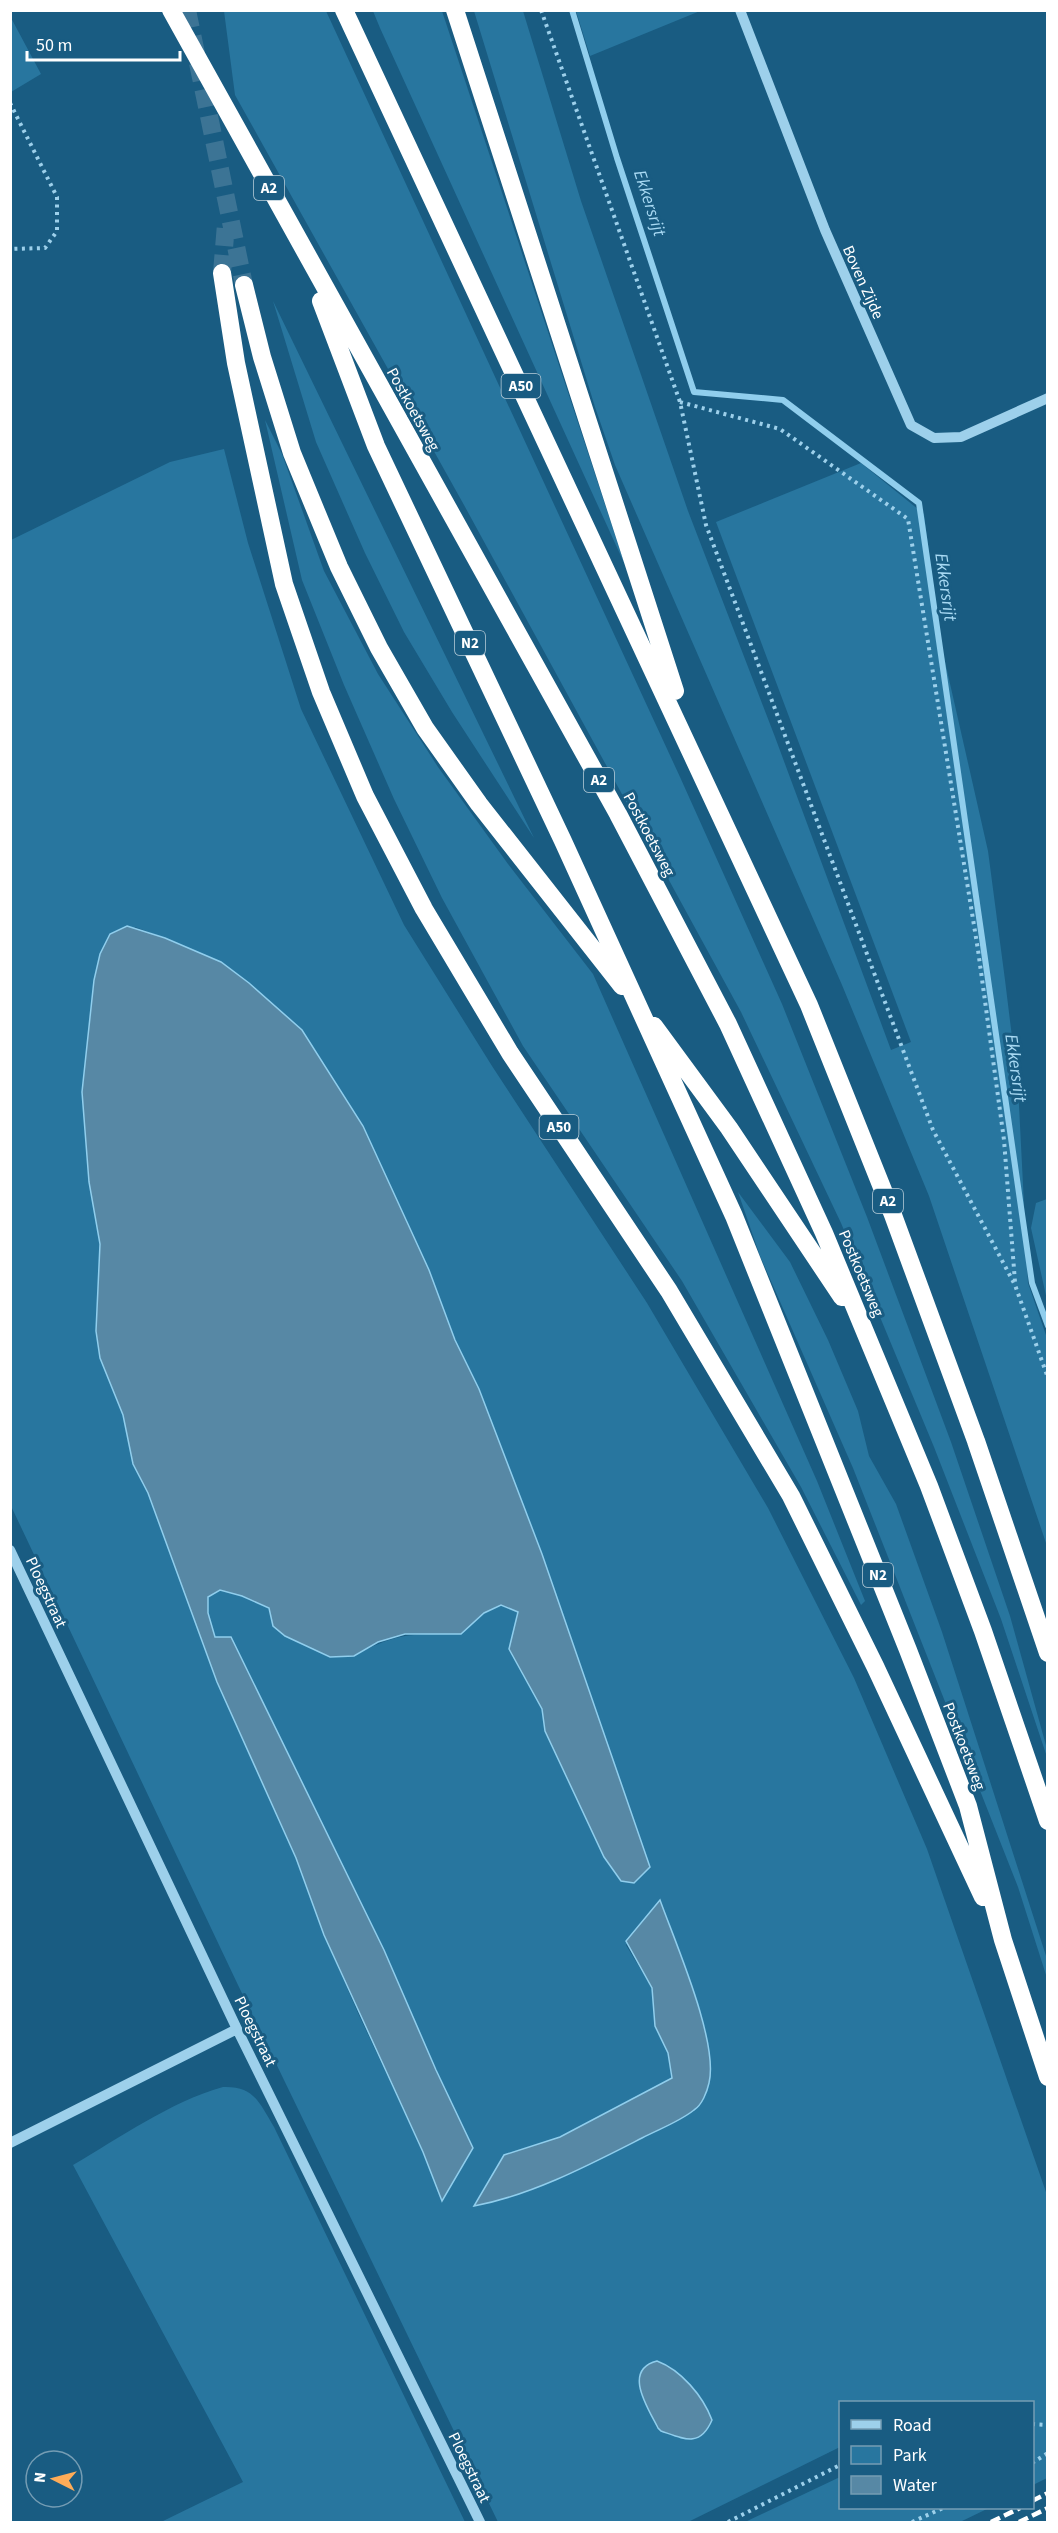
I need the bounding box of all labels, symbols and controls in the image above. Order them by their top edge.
scale bar [27,24,180,62]
text: 50 m [36,33,72,58]
water label: Ekkersrijt [627,167,672,241]
road number: A2 [254,176,284,200]
street label: Boven Zijde [837,242,889,323]
street label: Postkoetsweg [381,364,445,455]
road number: A50 [502,374,540,398]
water label: Ekkersrijt [928,551,963,624]
road number: N2 [455,631,485,655]
road number: A2 [584,768,614,792]
street label: Postkoetsweg [618,789,681,880]
water label: Ekkersrijt [998,1032,1033,1105]
road number: A50 [540,1115,578,1139]
road number: A2 [873,1189,903,1213]
street label: Postkoetsweg [833,1227,889,1320]
street label: Ploegstraat [20,1553,72,1632]
road number: N2 [863,1563,893,1587]
street label: Postkoetsweg [937,1699,991,1793]
street label: Ploegstraat [229,1992,282,2071]
legend [839,2401,1034,2509]
text: Road [893,2413,932,2438]
street label: Ploegstraat [443,2428,496,2507]
text: Park [893,2443,927,2468]
north arrow [24,2449,84,2509]
text: N [29,2471,52,2484]
text: Water [893,2473,937,2498]

